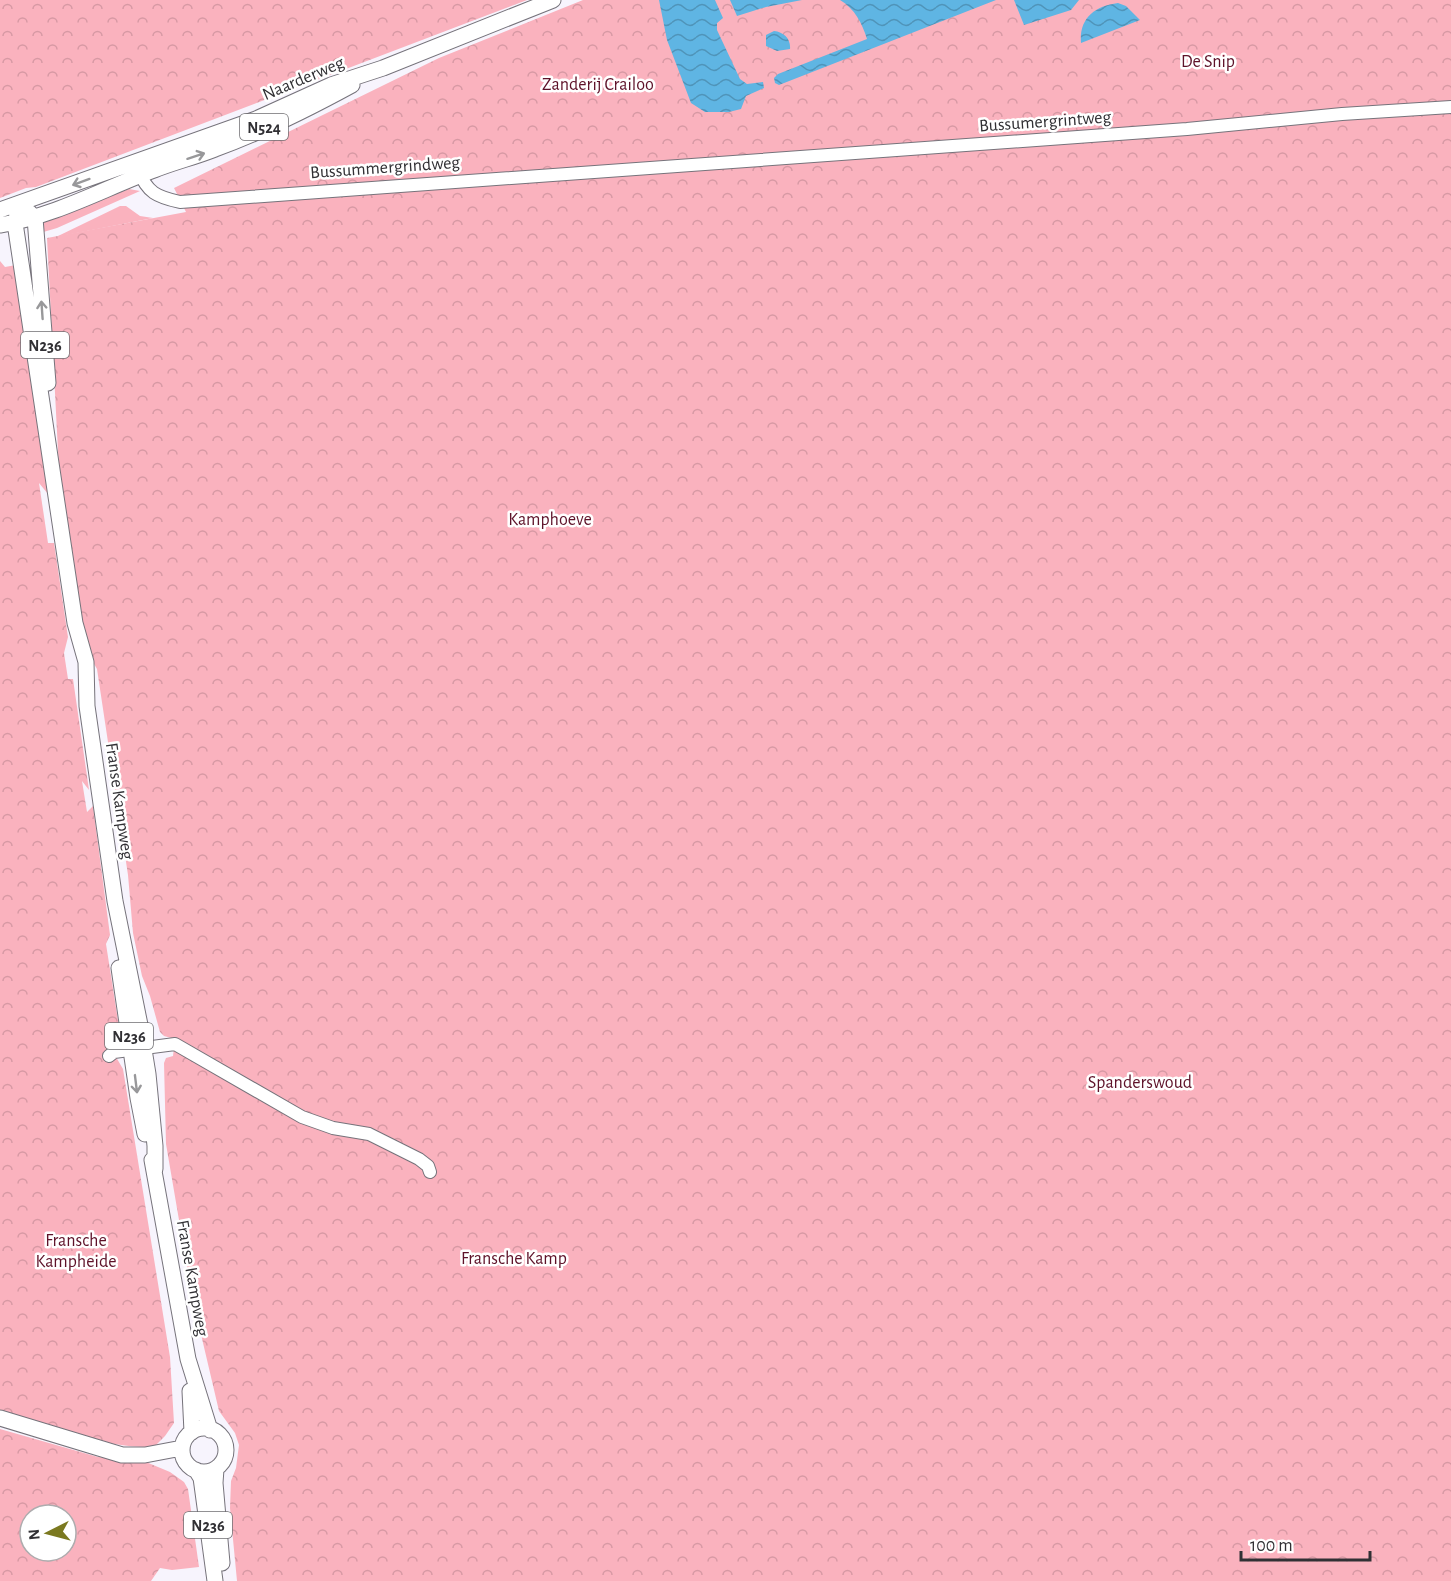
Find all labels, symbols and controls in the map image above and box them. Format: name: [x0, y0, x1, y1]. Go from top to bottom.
park label: De Snip: [1181, 53, 1235, 71]
street label: Naarderweg: [260, 54, 347, 104]
park label: Zanderij Crailoo: [542, 76, 654, 94]
street label: Bussumergrintweg: [978, 108, 1112, 136]
road number: N524: [240, 114, 288, 140]
one-way arrow: [186, 149, 205, 160]
street label: Bussummergrindweg: [310, 154, 461, 182]
one-way arrow: [72, 177, 91, 188]
one-way arrow: [36, 301, 47, 320]
road number: N236: [21, 332, 69, 358]
park label: Kamphoeve: [508, 511, 592, 529]
street label: Franse Kampweg: [102, 741, 136, 861]
road number: N236: [105, 1023, 153, 1049]
one-way arrow: [131, 1073, 142, 1093]
park label: Spanderswoud: [1088, 1074, 1192, 1092]
street label: Franse Kampweg: [173, 1218, 211, 1338]
park label: Fransche Kampheide: [36, 1232, 117, 1271]
park label: Fransche Kamp: [461, 1250, 567, 1268]
north arrow: [18, 1503, 78, 1563]
road number: N236: [184, 1512, 232, 1538]
scale bar: [1241, 1524, 1370, 1562]
text: N: [26, 1528, 43, 1541]
text: 100 m: [1250, 1537, 1293, 1555]

